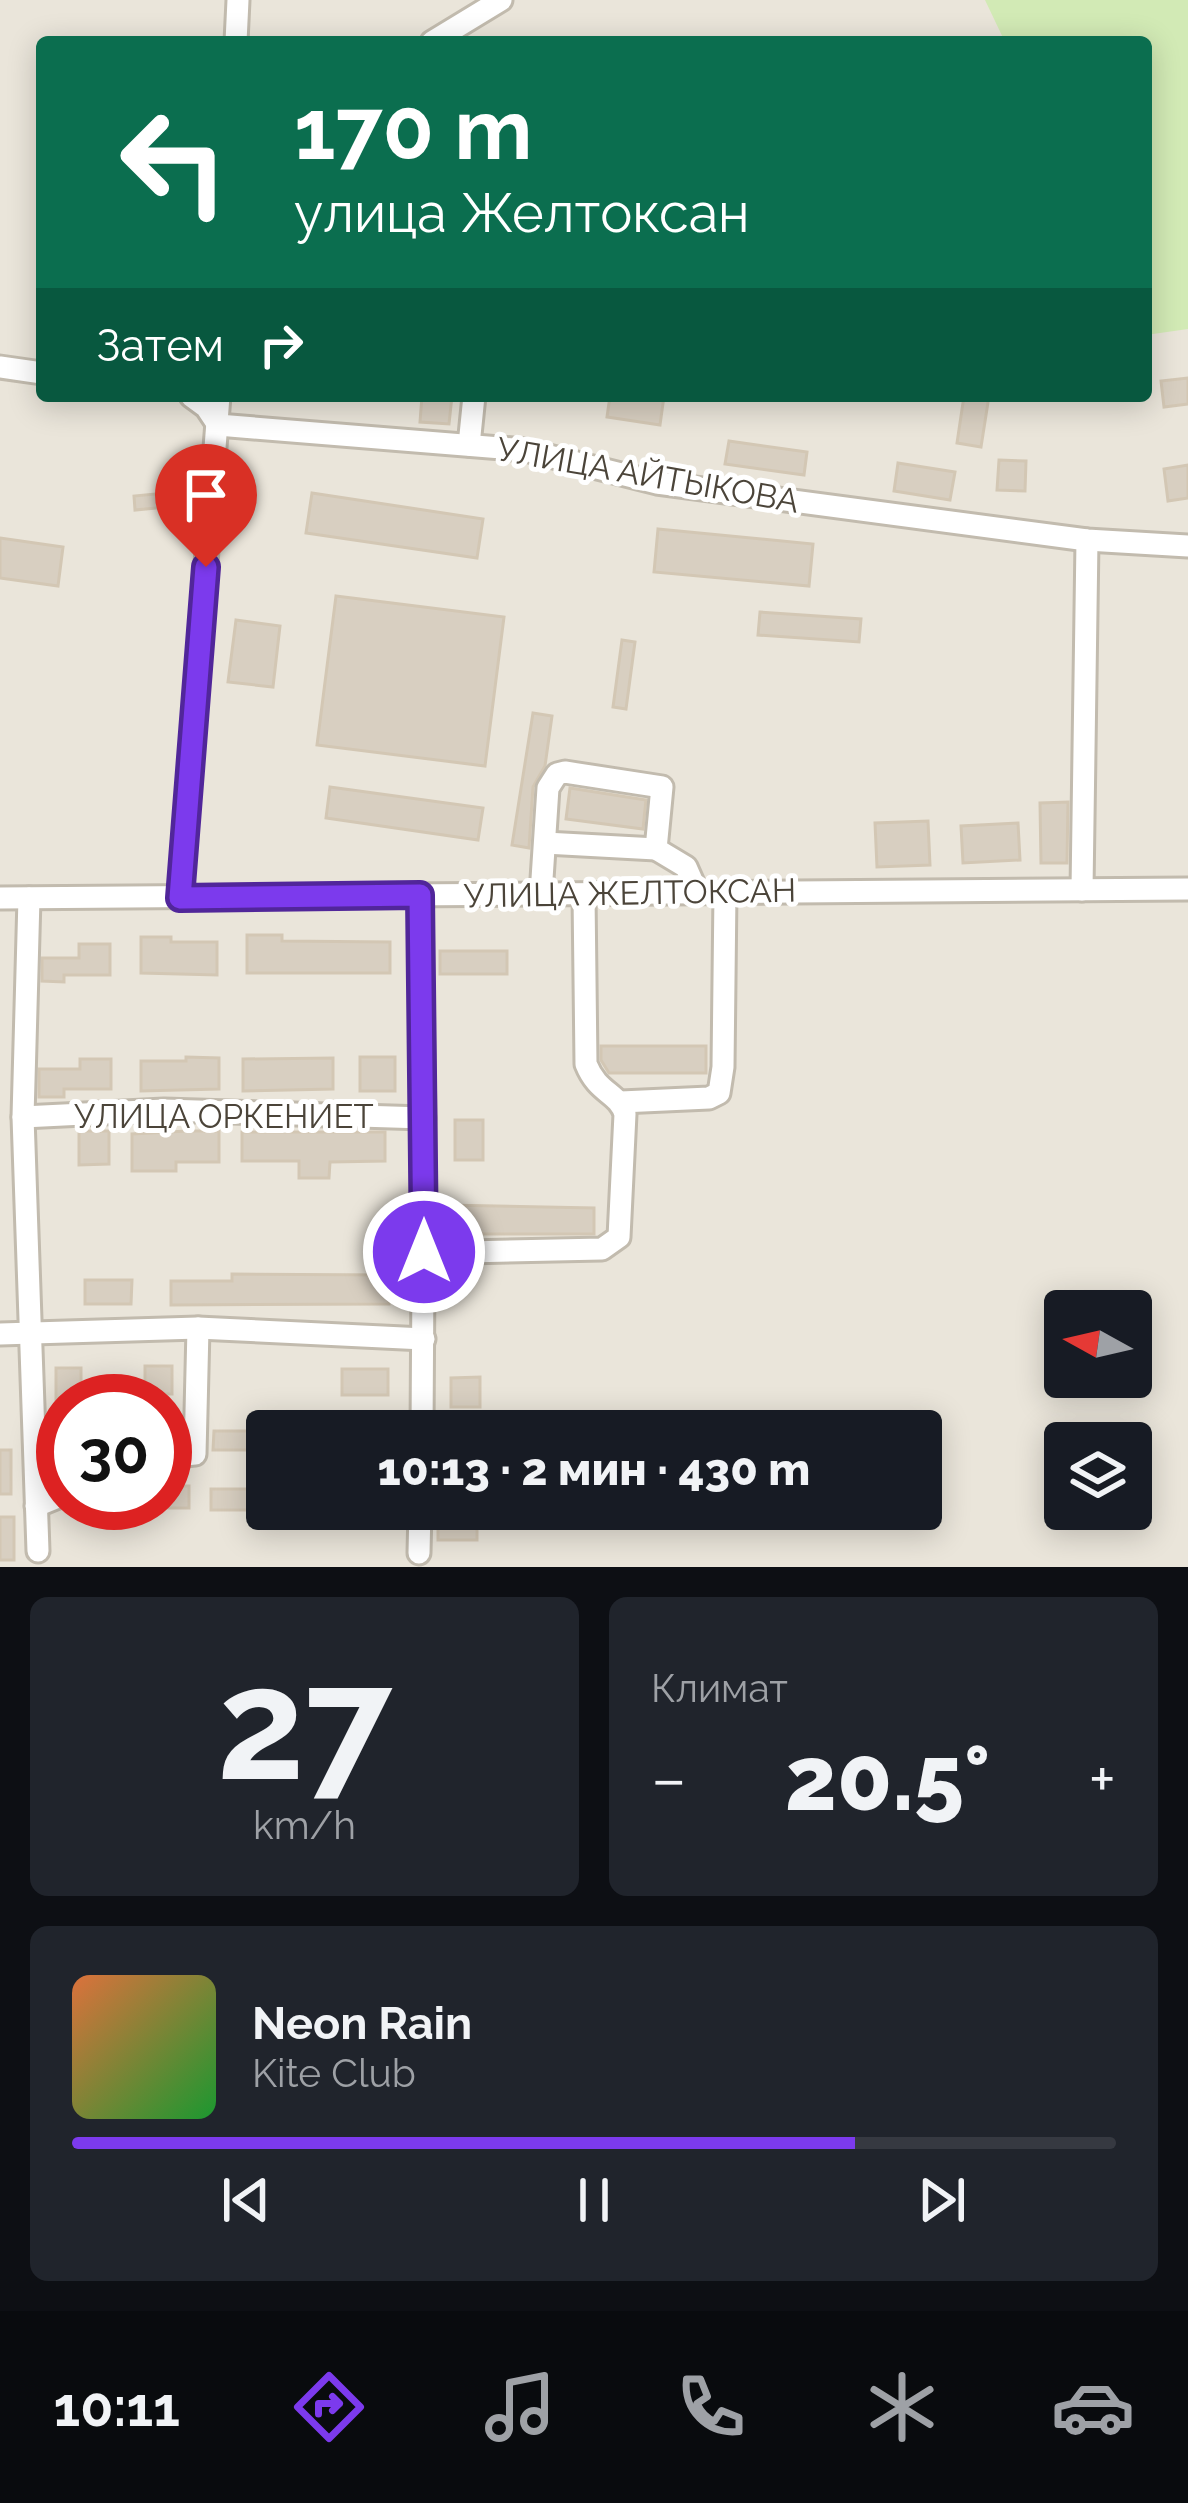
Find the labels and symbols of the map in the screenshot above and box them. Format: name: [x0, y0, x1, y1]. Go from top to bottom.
street label: УЛИЦА АЙТЫКОВА: [494, 429, 802, 521]
pin: [155, 444, 257, 567]
street label: УЛИЦА ЖЕЛТОКСАН: [463, 871, 797, 915]
street label: УЛИЦА ОРКЕНИЕТ: [74, 1097, 374, 1136]
position arrow: [361, 1189, 487, 1315]
north arrow: [1044, 1290, 1152, 1398]
speed limit sign: 30: [36, 1374, 192, 1530]

